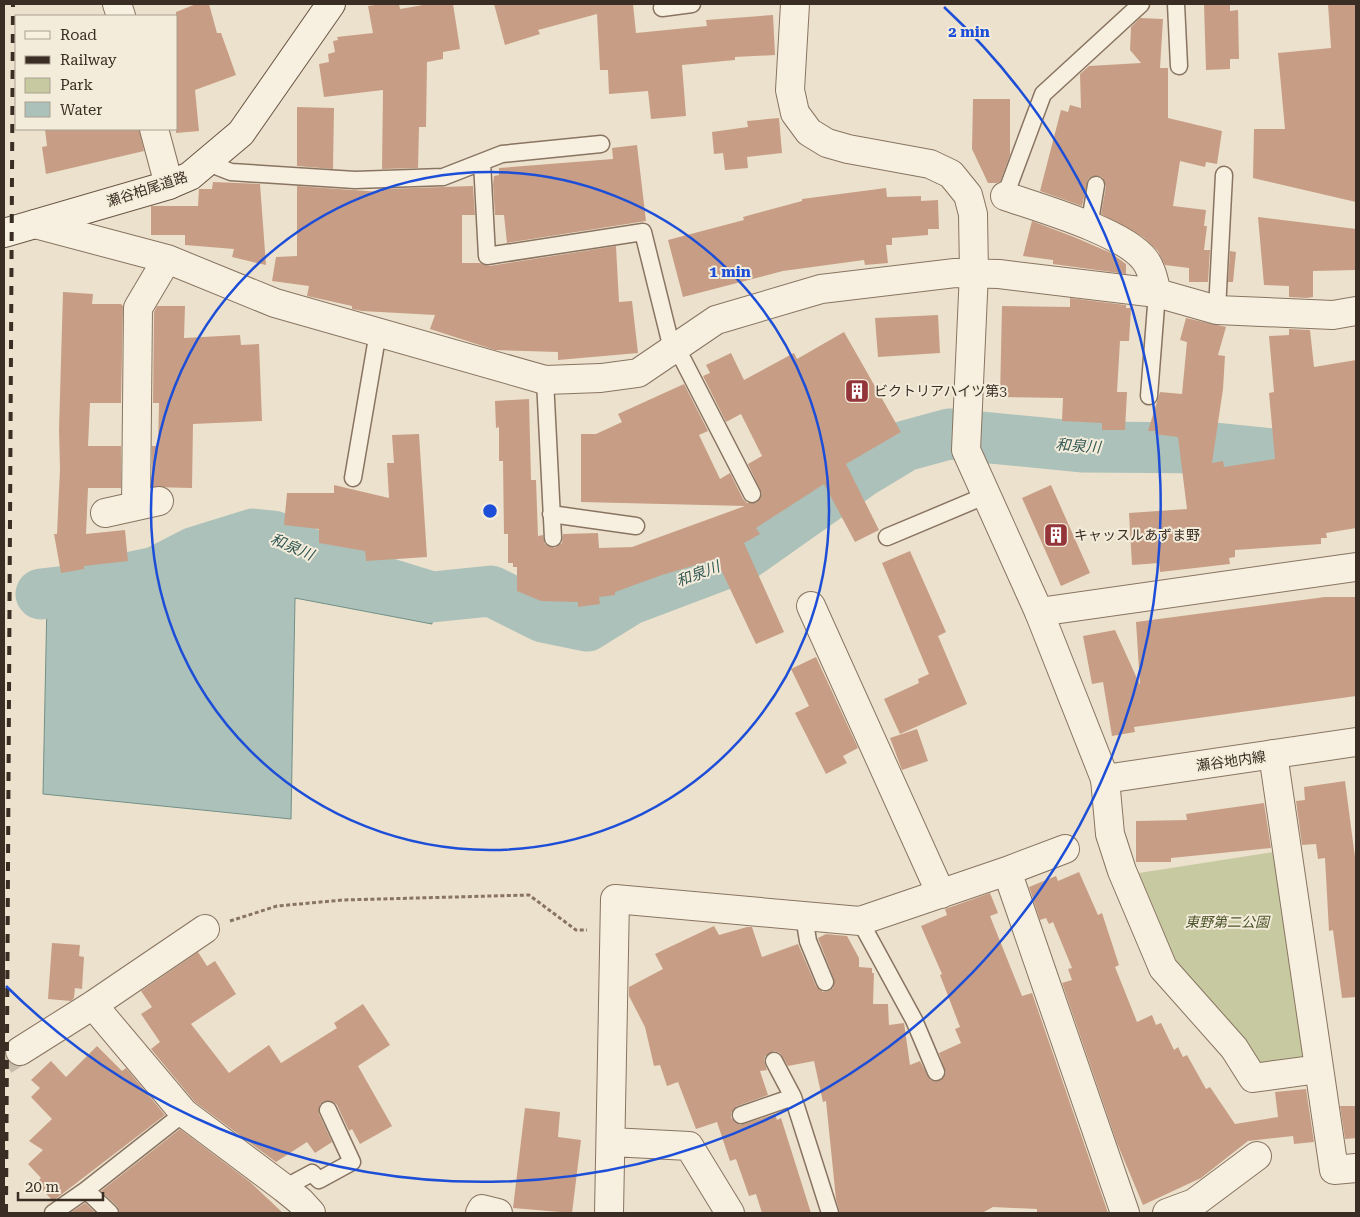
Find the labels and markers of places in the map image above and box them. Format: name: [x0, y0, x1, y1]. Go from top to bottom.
building icon: ビクトリアハイツ第3: [844, 378, 870, 404]
place label: ビクトリアハイツ第3: [874, 383, 1007, 399]
centre of rings: [481, 502, 499, 520]
building icon: キャッスルあずま野: [1043, 522, 1069, 548]
place label: キャッスルあずま野: [1074, 527, 1200, 543]

